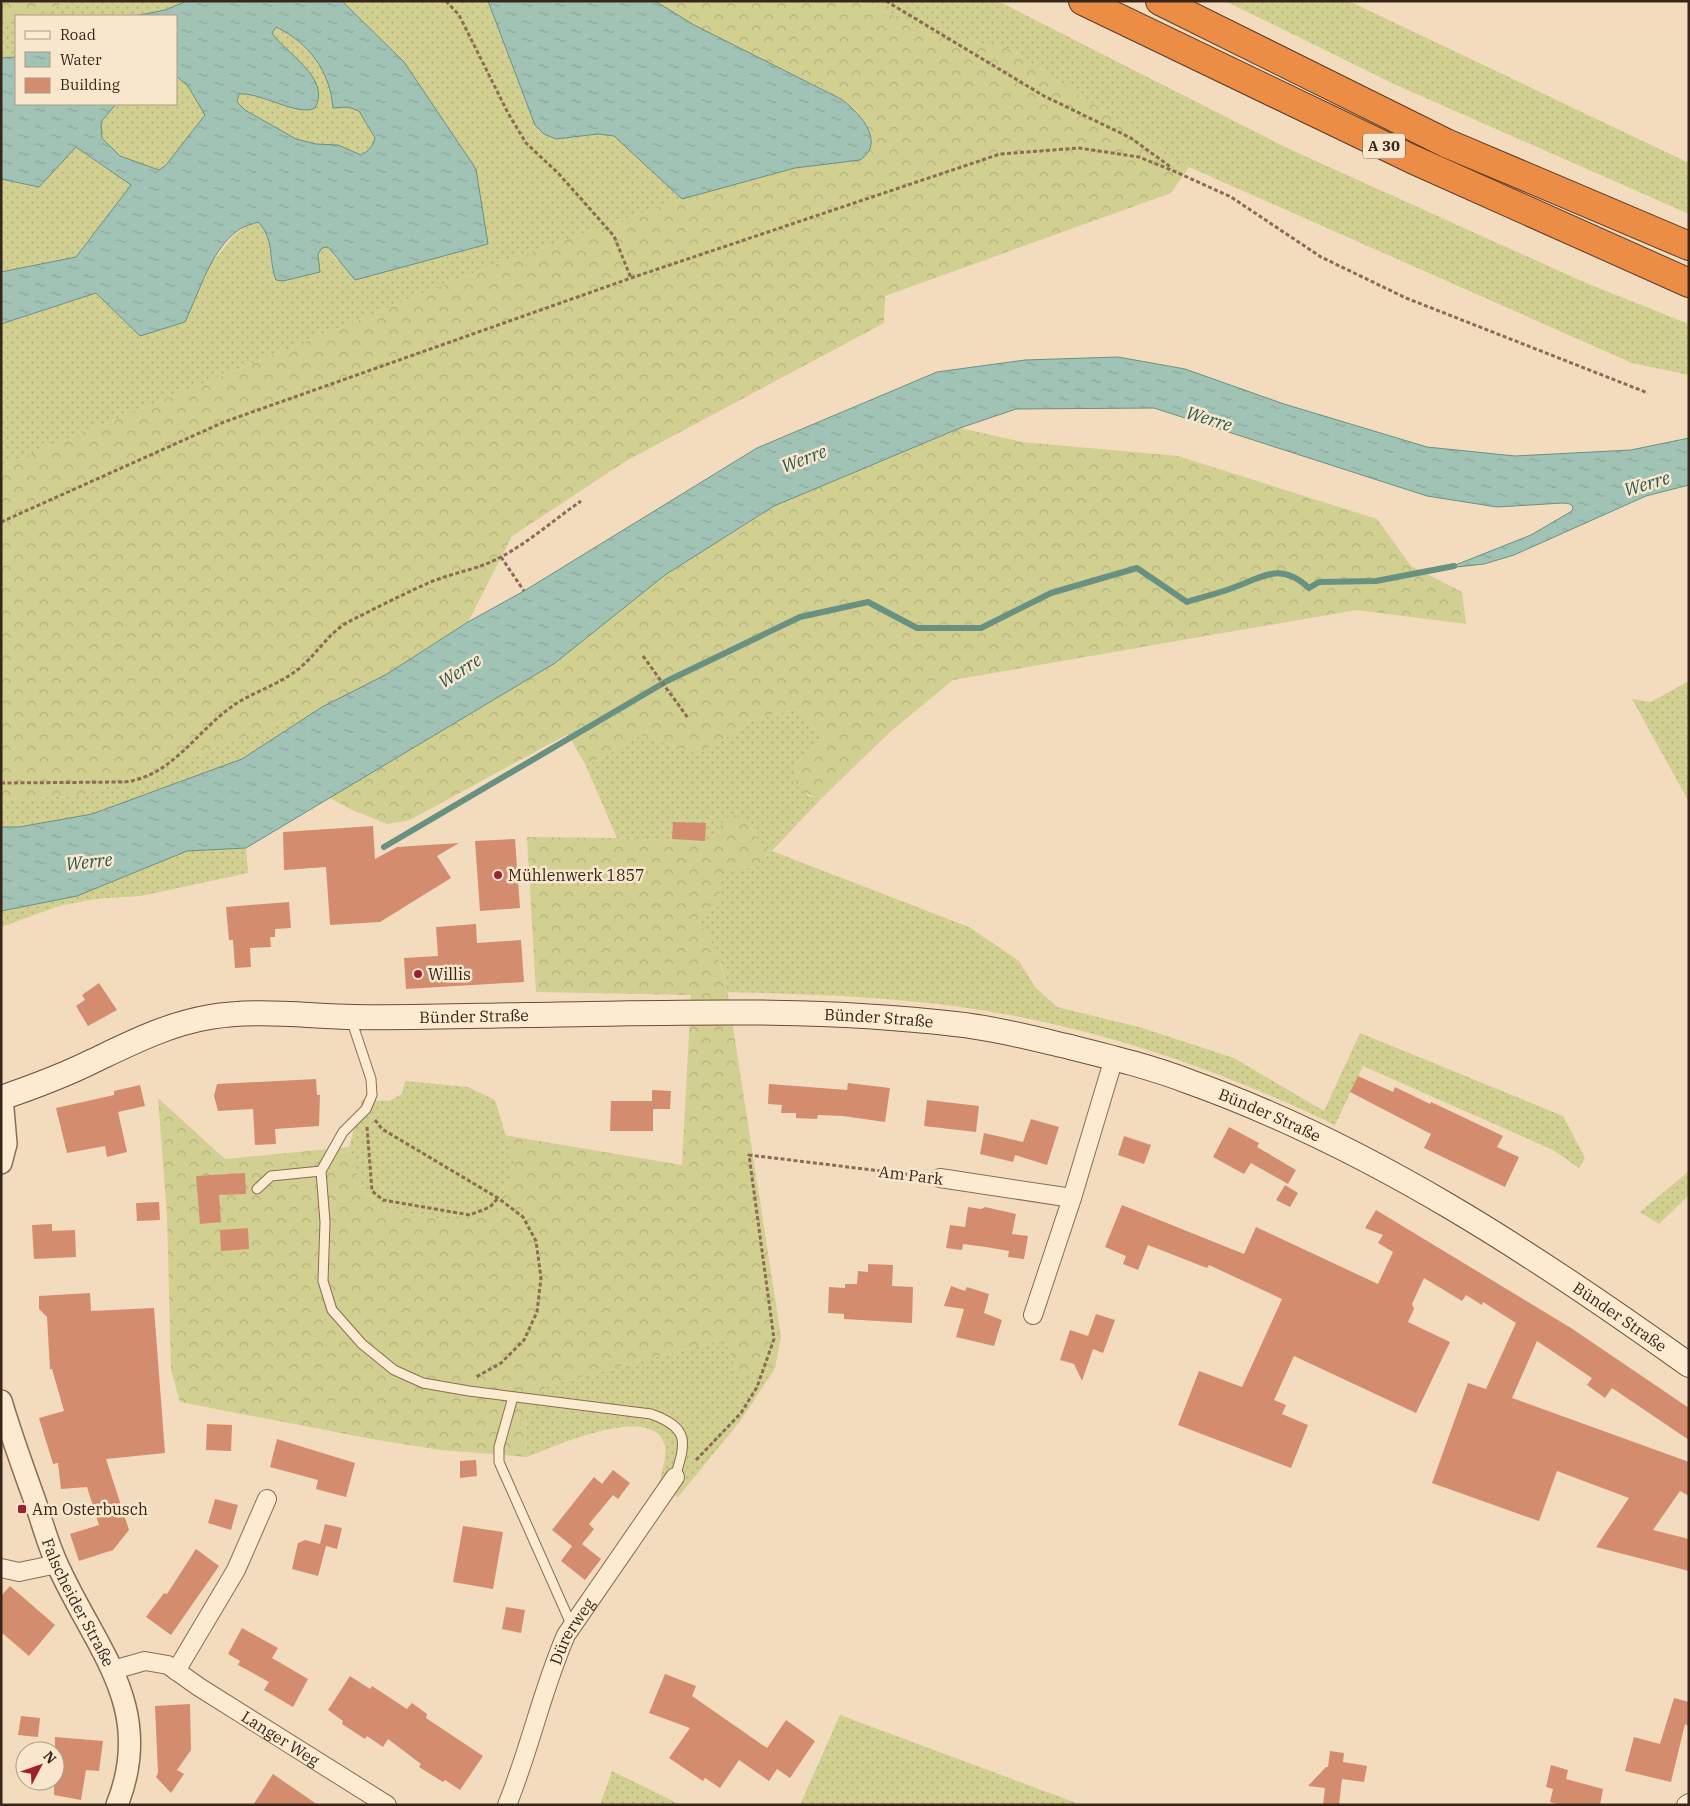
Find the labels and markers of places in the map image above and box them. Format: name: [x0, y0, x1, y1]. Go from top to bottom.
place label: Mühlenwerk 1857: [508, 865, 645, 885]
marker: Mühlenwerk 1857: [492, 869, 504, 881]
place label: Willis: [428, 964, 471, 984]
marker: Willis: [412, 968, 424, 980]
place label: Am Osterbusch: [32, 1499, 148, 1519]
marker: Am Osterbusch: [16, 1503, 28, 1515]

